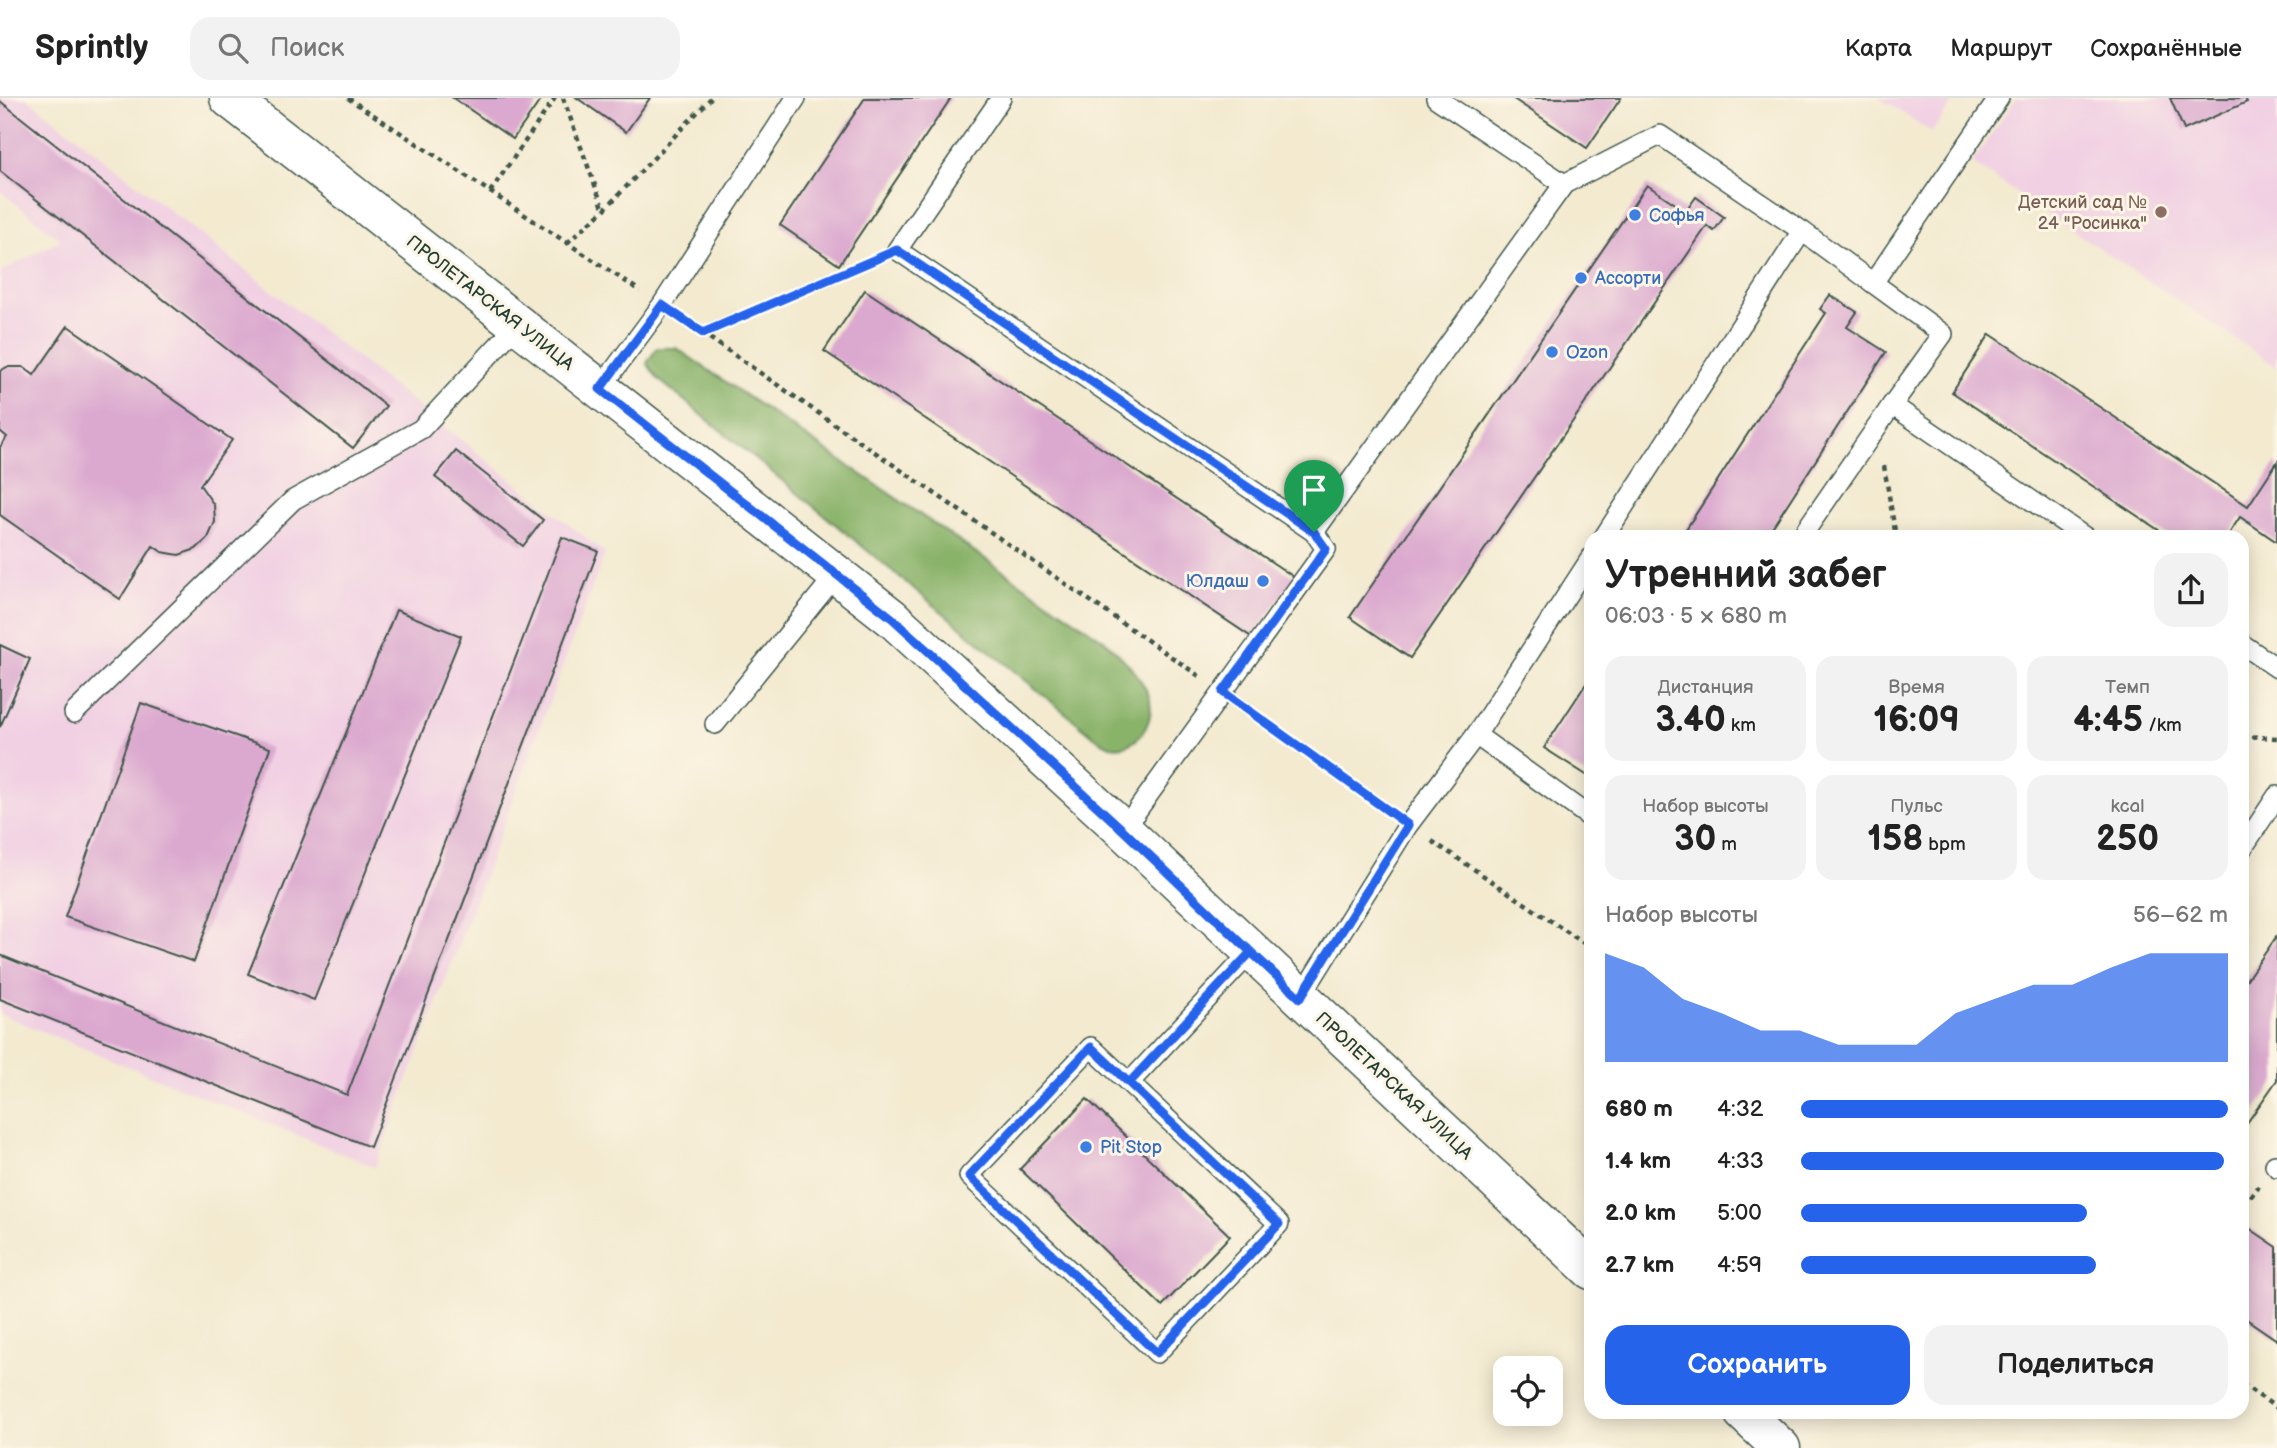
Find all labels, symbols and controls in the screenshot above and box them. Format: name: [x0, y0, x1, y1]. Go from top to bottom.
search box: [190, 17, 680, 80]
text: Sprintly: [35, 28, 148, 68]
icon: search: [214, 29, 252, 67]
text: Поиск: [270, 33, 344, 64]
text: Карта: [1845, 34, 1912, 63]
text: Маршрут: [1950, 34, 2052, 63]
text: Сохранённые: [2090, 34, 2242, 63]
place label: Детский сад № 24 "Росинка": [2018, 192, 2147, 234]
marker: Детский сад № 24 "Росинка": [2153, 204, 2169, 220]
place label: Софья: [1649, 205, 1705, 226]
marker: Софья: [1627, 207, 1643, 223]
street label: ПРОЛЕТАРСКАЯ УЛИЦА: [402, 231, 578, 375]
place label: Ассорти: [1594, 268, 1661, 289]
marker: Ассорти: [1573, 270, 1589, 286]
place label: Ozon: [1566, 342, 1608, 363]
marker: Ozon: [1544, 344, 1560, 360]
pin: [1284, 460, 1344, 532]
icon: arrive: [1295, 471, 1333, 509]
text: Утренний забег: [1605, 553, 1887, 598]
button: share: [2154, 553, 2228, 627]
place label: Юлдаш: [1186, 571, 1249, 592]
marker: Юлдаш: [1255, 573, 1271, 589]
text: 06:03 · 5 × 680 m: [1605, 602, 1787, 630]
text: Дистанция: [1657, 676, 1754, 699]
text: Время: [1888, 676, 1945, 699]
text: Темп: [2105, 676, 2150, 699]
text: 3.40: [1655, 699, 1726, 742]
text: 16:09: [1873, 699, 1960, 742]
text: 4:45: [2073, 699, 2143, 742]
text: km: [1726, 714, 1756, 737]
text: /km: [2143, 714, 2182, 737]
text: Набор высоты: [1642, 795, 1769, 818]
text: Пульс: [1890, 795, 1943, 818]
text: kcal: [2110, 795, 2145, 818]
text: 30: [1674, 818, 1716, 861]
text: 158: [1867, 818, 1923, 861]
text: 250: [2096, 818, 2159, 861]
text: m: [1716, 833, 1737, 856]
text: bpm: [1923, 833, 1966, 856]
text: Набор высоты: [1605, 901, 1758, 929]
text: 56–62 m: [2133, 901, 2228, 929]
street label: ПРОЛЕТАРСКАЯ УЛИЦА: [1311, 1008, 1477, 1164]
text: 680 m: [1605, 1095, 1673, 1123]
text: 4:32: [1717, 1095, 1763, 1123]
place label: Pit Stop: [1100, 1137, 1162, 1158]
marker: Pit Stop: [1078, 1139, 1094, 1155]
text: 1.4 km: [1605, 1147, 1671, 1175]
text: 4:33: [1717, 1147, 1764, 1175]
text: 2.0 km: [1605, 1199, 1676, 1227]
text: 5:00: [1717, 1199, 1762, 1227]
text: 2.7 km: [1605, 1251, 1674, 1279]
text: 4:59: [1717, 1251, 1762, 1279]
button: Сохранить: [1605, 1325, 1910, 1405]
button: Поделиться: [1924, 1325, 2228, 1405]
map controls: [1493, 1356, 1563, 1426]
button: locate: [1493, 1356, 1563, 1426]

